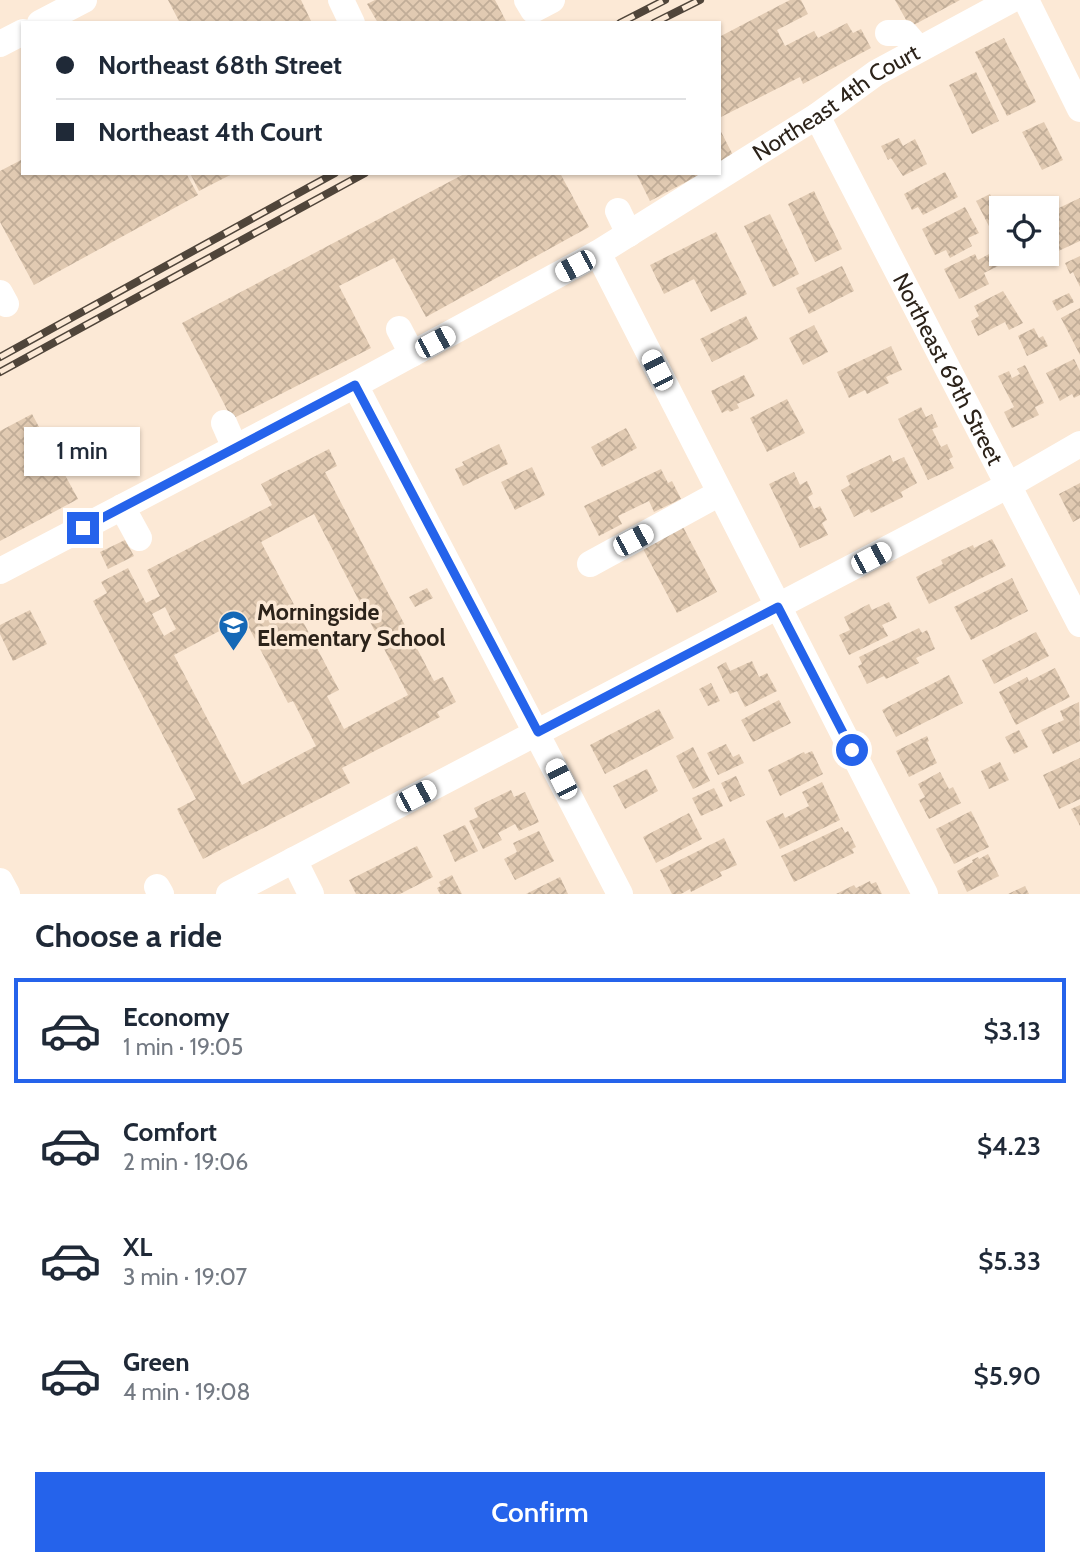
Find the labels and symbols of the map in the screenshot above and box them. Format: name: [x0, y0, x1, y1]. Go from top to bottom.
street label: Northeast 4th Court: [747, 38, 924, 167]
car: [552, 247, 599, 285]
street label: Northeast 69th Street: [887, 268, 1009, 470]
car: [412, 323, 459, 361]
car: [639, 347, 676, 393]
callout: 1 min: [25, 426, 141, 476]
route end: [67, 512, 99, 544]
car: [610, 521, 657, 559]
car: [848, 539, 895, 577]
place label: Morningside Elementary School: [257, 598, 445, 652]
school or university icon: Morningside Elementary School: [217, 608, 251, 652]
route start: [836, 734, 868, 766]
car: [543, 756, 580, 802]
car: [393, 777, 440, 815]

